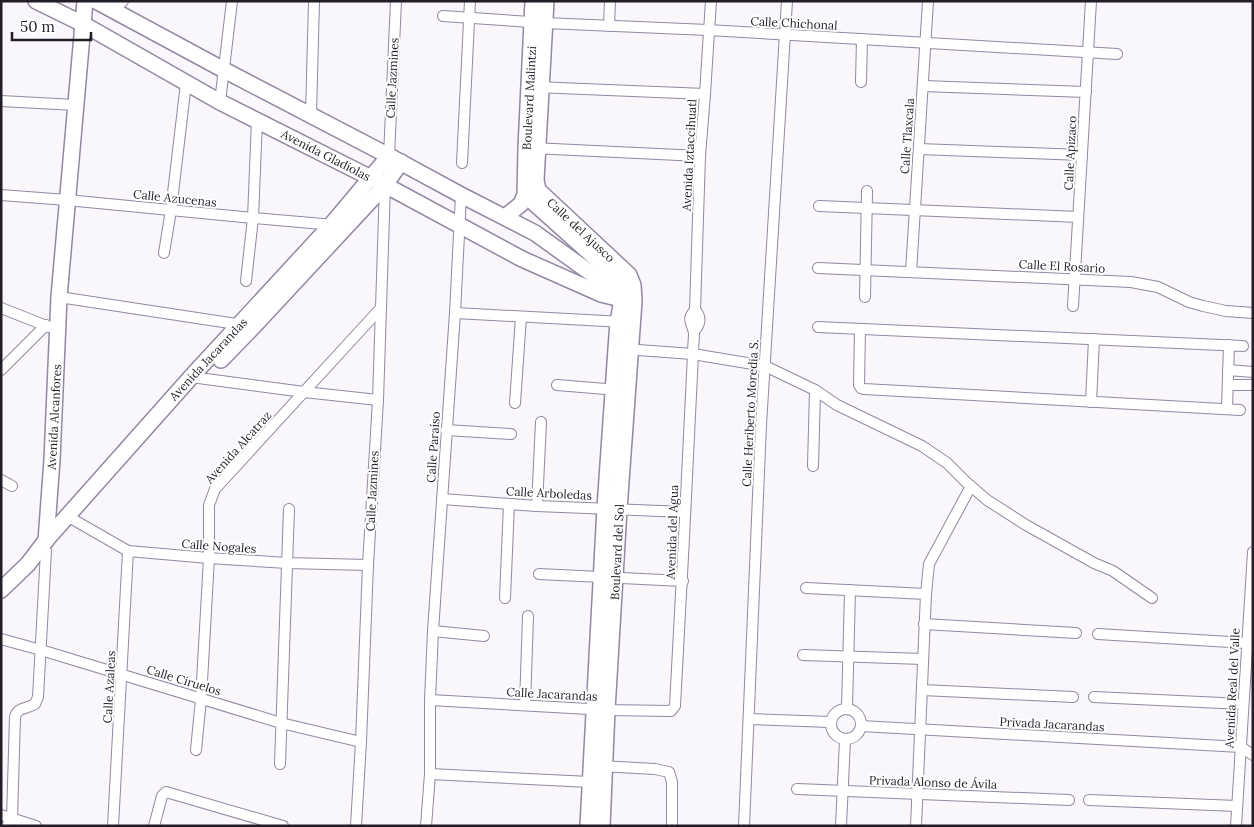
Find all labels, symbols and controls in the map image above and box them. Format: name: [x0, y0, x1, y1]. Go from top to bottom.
scale bar: [12, 10, 91, 42]
street label: Calle Chichonal: [750, 13, 838, 33]
text: 50 m: [20, 17, 55, 36]
street label: Calle Jazmines: [382, 37, 402, 119]
street label: Boulevard Malintzi: [519, 46, 539, 150]
street label: Calle Tlaxcala: [897, 97, 917, 175]
street label: Avenida Iztaccíhuatl: [679, 99, 699, 212]
street label: Calle Apizaco: [1061, 115, 1079, 191]
street label: Avenida Gladiolas: [278, 126, 374, 184]
street label: Calle Azucenas: [133, 186, 218, 210]
street label: Calle del Ajusco: [544, 195, 618, 265]
street label: Calle El Rosario: [1018, 256, 1106, 276]
street label: Avenida Jacarandas: [165, 314, 250, 404]
street label: Calle Heriberto Moredia S.: [739, 339, 761, 487]
street label: Avenida Alcanfores: [44, 363, 64, 471]
street label: Avenida Alcatraz: [201, 408, 274, 487]
street label: Calle Paraíso: [423, 411, 443, 483]
street label: Calle Jazmines: [362, 450, 382, 532]
street label: Calle Arboledas: [506, 483, 593, 503]
street label: Avenida del Agua: [663, 484, 681, 581]
street label: Boulevard del Sol: [607, 504, 627, 600]
street label: Calle Nogales: [181, 536, 257, 556]
street label: Avenida Real del Valle: [1221, 627, 1243, 749]
street label: Calle Azaleas: [100, 650, 118, 724]
street label: Calle Ciruelos: [145, 662, 224, 699]
street label: Calle Jacarandas: [506, 684, 598, 704]
street label: Privada Jacarandas: [999, 714, 1105, 734]
street label: Privada Alonso de Ávila: [869, 772, 997, 792]

